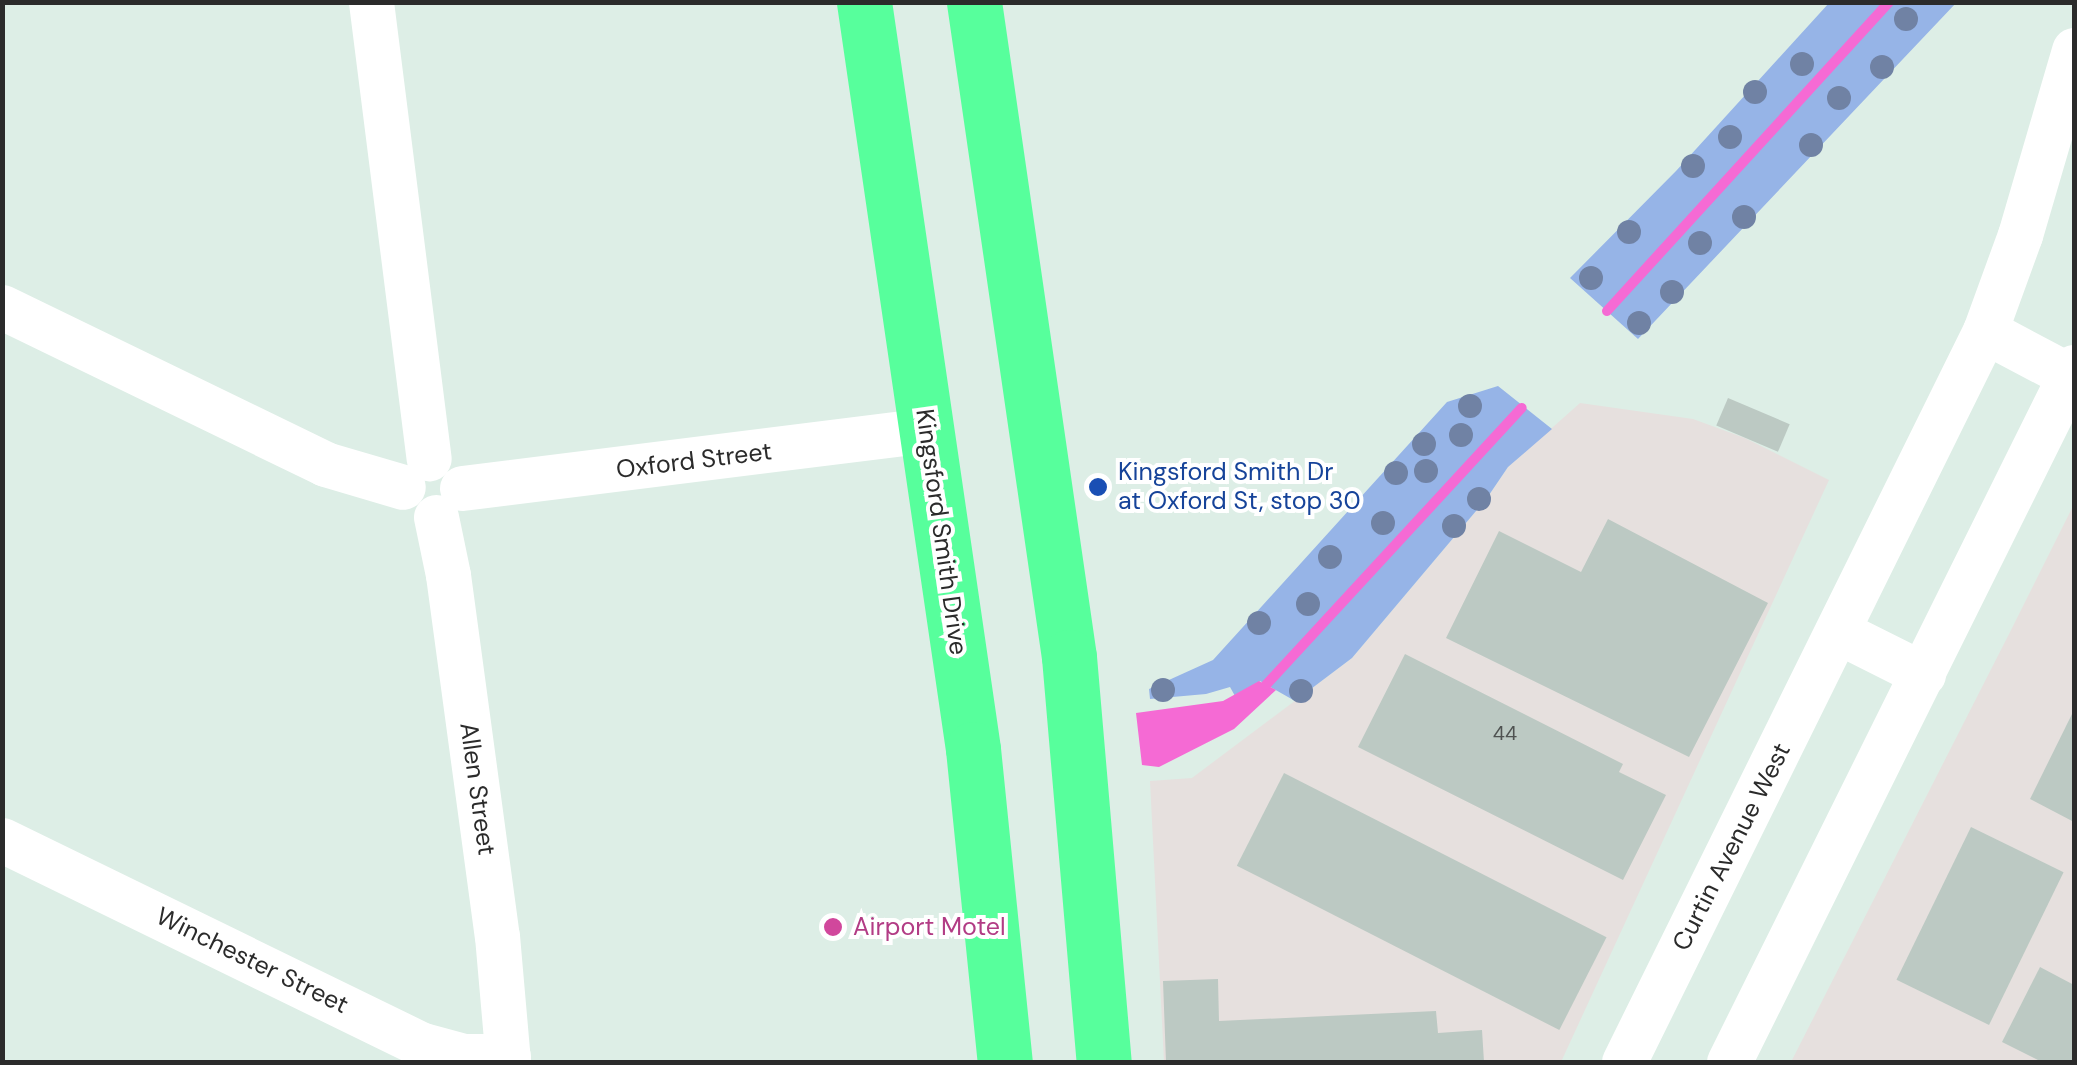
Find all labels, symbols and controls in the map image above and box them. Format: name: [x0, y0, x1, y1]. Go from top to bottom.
street label: Kingsford Smith Drive: [909, 407, 973, 657]
street label: Oxford Street: [614, 437, 774, 485]
place label: Kingsford Smith Dr at Oxford St, stop 30: [1118, 458, 1361, 517]
marker: Kingsford Smith Dr at Oxford St, stop 30: [1087, 476, 1109, 498]
street label: Allen Street: [453, 721, 501, 857]
house number: 44: [1493, 721, 1517, 745]
street label: Curtin Avenue West: [1667, 738, 1797, 956]
street label: Winchester Street: [151, 902, 353, 1020]
place label: Airport Motel: [853, 912, 1006, 942]
marker: Airport Motel: [822, 916, 844, 938]

